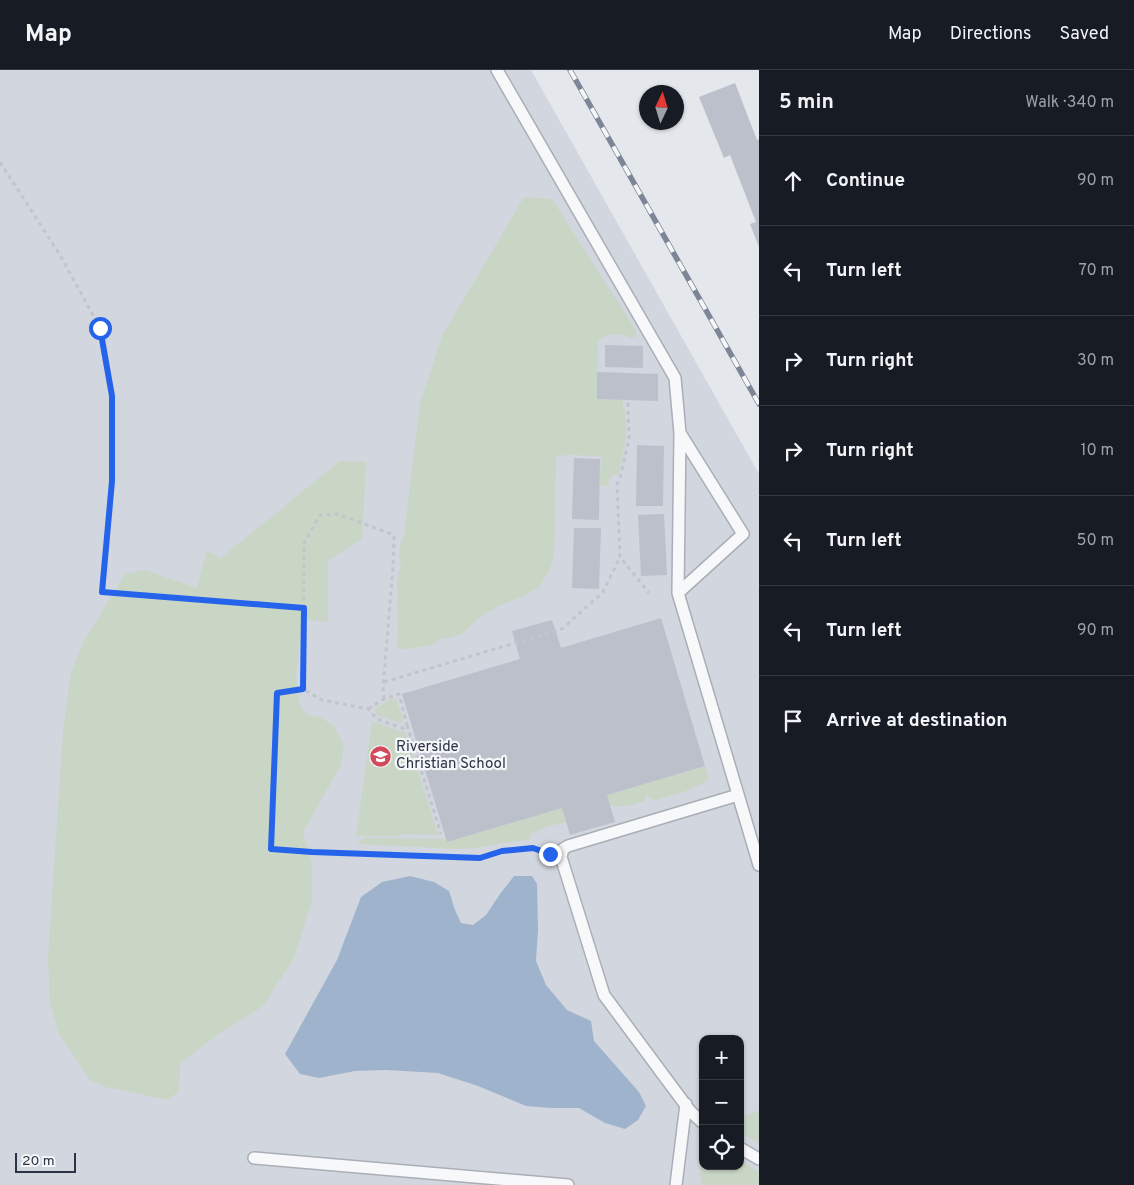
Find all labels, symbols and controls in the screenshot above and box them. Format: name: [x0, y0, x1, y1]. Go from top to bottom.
text: Map: [25, 20, 72, 50]
text: Map: [888, 23, 922, 46]
text: Directions: [950, 23, 1032, 46]
text: Saved: [1060, 23, 1109, 46]
north arrow: [639, 85, 684, 130]
text: 5 min: [779, 89, 834, 116]
text: Walk · 340 m: [1025, 93, 1114, 113]
icon: ahead: [779, 167, 807, 195]
text: Continue: [826, 169, 905, 193]
text: 90 m: [1077, 171, 1114, 191]
icon: left: [779, 257, 807, 285]
text: Turn left: [826, 259, 902, 283]
text: 70 m: [1079, 261, 1114, 281]
route start: [89, 317, 112, 340]
icon: right: [779, 347, 807, 375]
text: Turn right: [826, 349, 914, 373]
text: 30 m: [1077, 351, 1114, 371]
icon: right: [779, 437, 807, 465]
text: Turn right: [826, 439, 914, 463]
text: 10 m: [1080, 441, 1114, 461]
icon: left: [779, 527, 807, 555]
text: Turn left: [826, 529, 902, 553]
text: 50 m: [1077, 531, 1114, 551]
icon: left: [779, 617, 807, 645]
text: Turn left: [826, 619, 902, 643]
text: 90 m: [1077, 621, 1114, 641]
icon: arrive: [779, 707, 807, 735]
text: Arrive at destination: [826, 709, 1007, 733]
place label: Riverside Christian School: [396, 738, 506, 774]
school or university icon: Riverside Christian School: [368, 744, 392, 768]
route end: [539, 843, 562, 866]
map controls: [699, 1035, 744, 1170]
button: +: [699, 1035, 744, 1080]
button: −: [699, 1080, 744, 1125]
button: locate: [699, 1125, 744, 1170]
scale bar: [15, 1150, 76, 1173]
text: 20 m: [22, 1153, 55, 1170]

